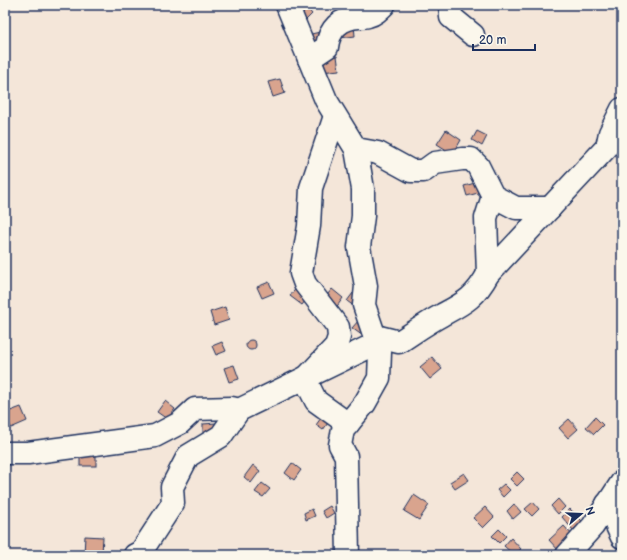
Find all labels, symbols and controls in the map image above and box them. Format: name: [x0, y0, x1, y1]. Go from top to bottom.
scale bar: [473, 26, 535, 52]
text: 20 m: [479, 33, 506, 48]
north arrow: [561, 494, 601, 534]
text: N: [582, 505, 597, 517]

